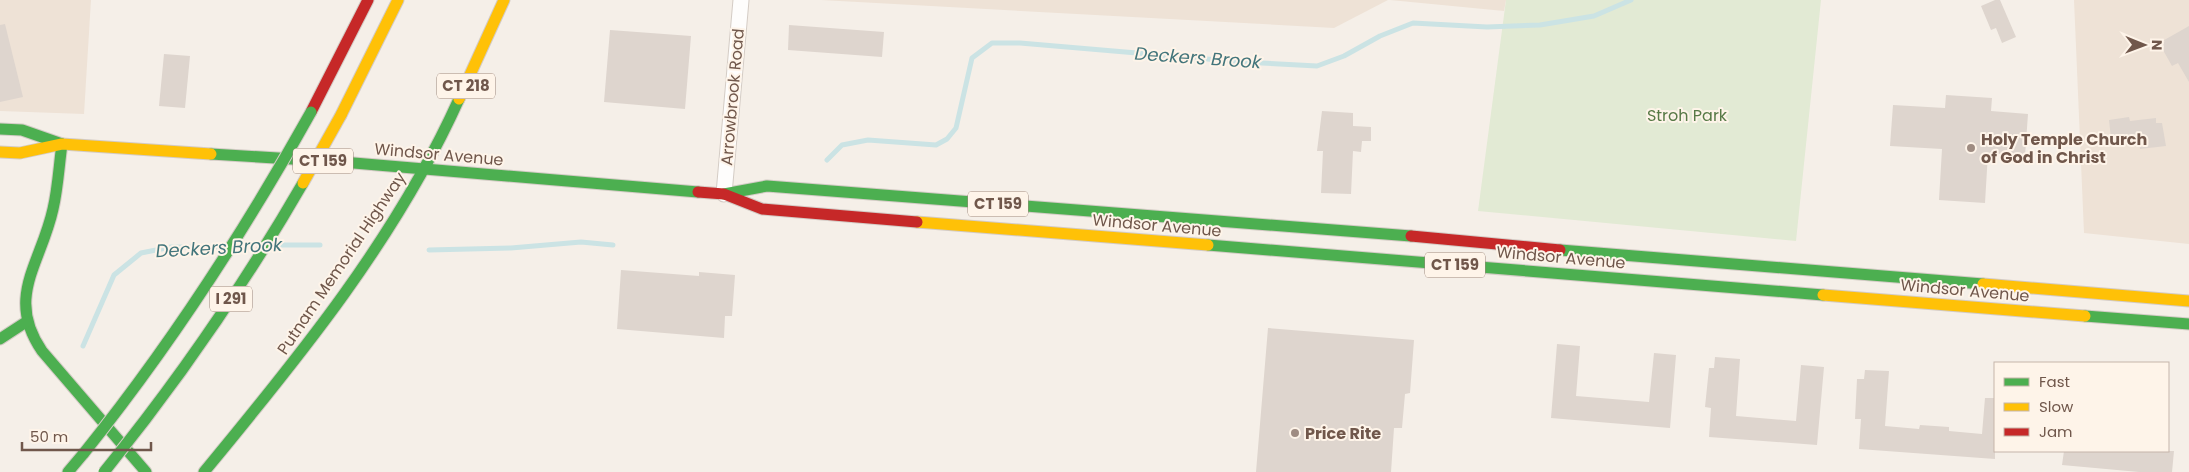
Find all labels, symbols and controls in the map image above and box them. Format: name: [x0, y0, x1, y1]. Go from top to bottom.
north arrow: [2119, 20, 2169, 70]
street label: Arrowbrook Road: [715, 28, 750, 167]
text: N: [2147, 40, 2167, 51]
water label: Deckers Brook: [1134, 41, 1263, 74]
road number: CT 218: [437, 74, 495, 98]
park label: Stroh Park: [1647, 104, 1728, 127]
place label: Holy Temple Church of God in Christ: [1981, 128, 2147, 169]
street label: Windsor Avenue: [373, 137, 505, 172]
marker: Holy Temple Church of God in Christ: [1965, 142, 1977, 154]
road number: CT 159: [293, 148, 353, 174]
street label: Putnam Memorial Highway: [272, 168, 411, 359]
road number: CT 159: [968, 192, 1028, 216]
street label: Windsor Avenue: [1091, 208, 1223, 243]
water label: Deckers Brook: [155, 232, 284, 263]
street label: Windsor Avenue: [1495, 240, 1627, 275]
road number: CT 159: [1425, 252, 1485, 278]
street label: Windsor Avenue: [1899, 273, 2031, 308]
road number: I 291: [210, 286, 252, 312]
legend: [1994, 362, 2169, 452]
text: Fast: [2039, 371, 2070, 392]
text: Slow: [2039, 396, 2074, 417]
scale bar: [22, 420, 151, 452]
text: Jam: [2039, 421, 2073, 442]
place label: Price Rite: [1305, 422, 1381, 445]
text: 50 m: [30, 426, 68, 447]
marker: Price Rite: [1289, 427, 1301, 439]

